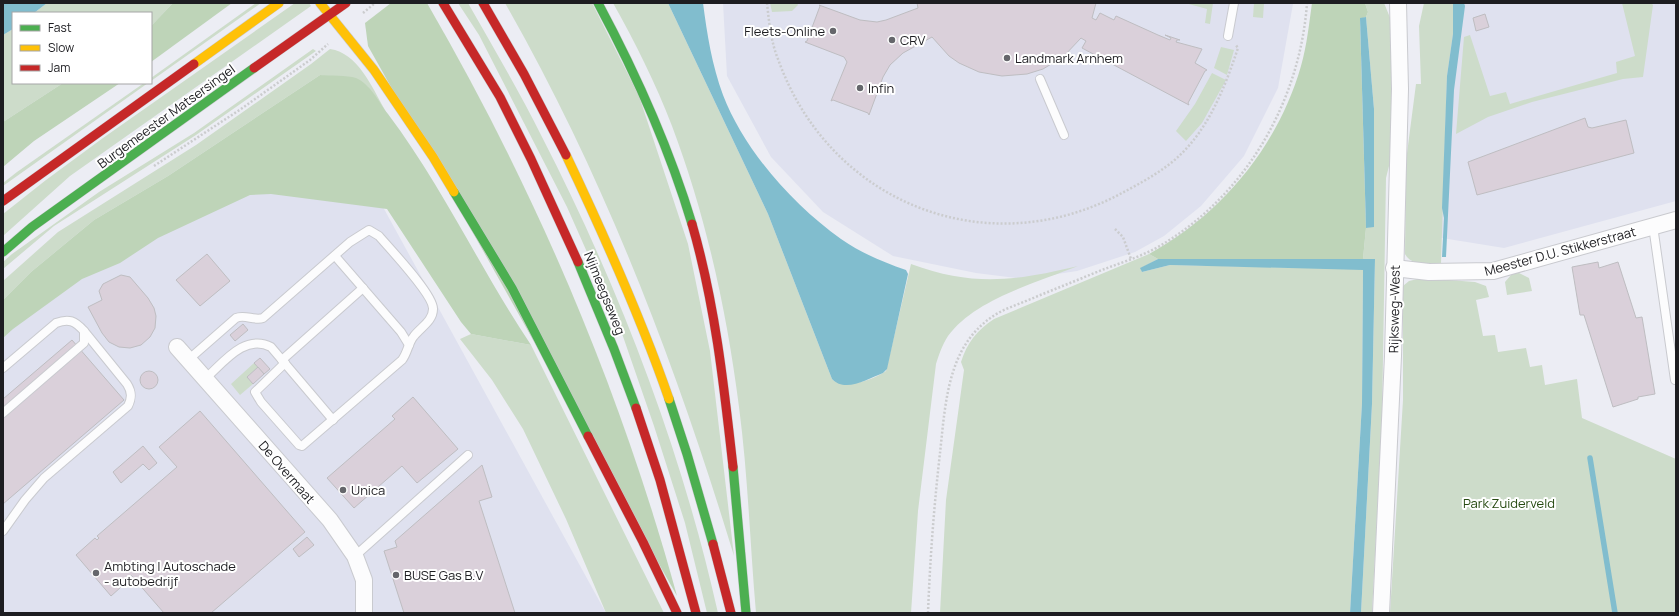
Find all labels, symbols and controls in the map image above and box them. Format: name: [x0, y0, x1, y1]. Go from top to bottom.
legend: [12, 12, 152, 84]
text: Fast: [48, 19, 72, 36]
place label: Fleets-Online: [744, 22, 825, 40]
marker: Fleets-Online: [828, 26, 838, 36]
place label: CRV: [900, 31, 925, 49]
marker: CRV: [887, 35, 897, 45]
text: Slow: [48, 39, 74, 56]
place label: Landmark Arnhem: [1015, 49, 1123, 67]
marker: Landmark Arnhem: [1002, 53, 1012, 63]
text: Jam: [48, 59, 70, 76]
street label: Burgemeester Matsersingel: [93, 60, 239, 172]
place label: Infin: [868, 79, 894, 97]
marker: Infin: [855, 83, 865, 93]
street label: Meester D.U. Stikkerstraat: [1482, 222, 1638, 280]
street label: Nijmeegseweg: [580, 249, 630, 337]
street label: Rijksweg-West: [1384, 265, 1404, 353]
street label: De Overmaat: [255, 437, 319, 507]
place label: Unica: [351, 481, 385, 499]
marker: Unica: [338, 485, 348, 495]
park label: Park Zuiderveld: [1463, 494, 1555, 512]
place label: Ambting | Autoschade - autobedrijf: [104, 557, 236, 590]
place label: BUSE Gas B.V: [404, 566, 483, 584]
marker: Ambting | Autoschade - autobedrijf: [91, 568, 101, 578]
marker: BUSE Gas B.V: [391, 570, 401, 580]

